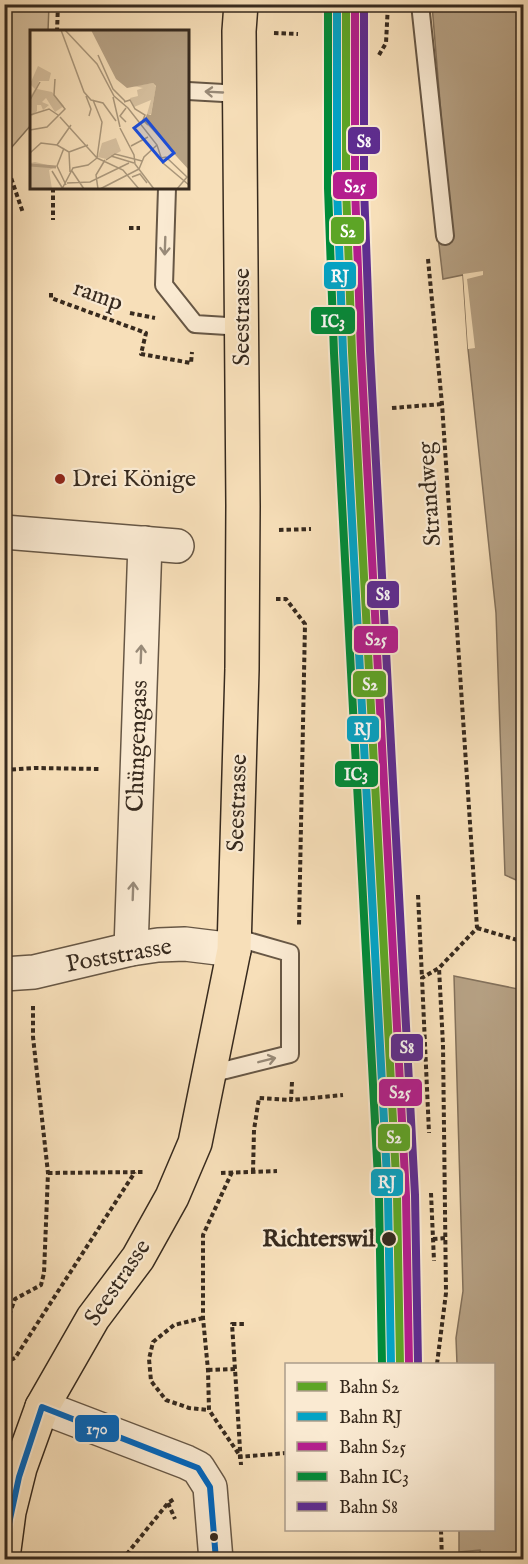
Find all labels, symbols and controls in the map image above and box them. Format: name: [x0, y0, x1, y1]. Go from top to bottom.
inset map: [30, 30, 189, 189]
one-way arrow: [205, 87, 225, 98]
line badge: S8: [347, 126, 381, 155]
text: S8: [357, 133, 371, 153]
line badge: S25: [332, 171, 378, 200]
text: S25: [344, 178, 366, 198]
line badge: S2: [330, 216, 365, 245]
text: S2: [340, 223, 356, 243]
one-way arrow: [160, 235, 171, 255]
line badge: RJ: [323, 261, 357, 290]
street label: Seestrasse: [227, 268, 258, 366]
text: RJ: [331, 268, 350, 288]
street label: ramp: [69, 273, 127, 319]
line badge: IC3: [310, 306, 356, 335]
text: IC3: [321, 313, 345, 333]
street label: Strandweg: [411, 440, 449, 547]
place label: Drei Könige: [72, 464, 196, 495]
marker: Drei Könige: [53, 472, 67, 486]
line badge: S8: [366, 580, 400, 609]
text: S8: [376, 586, 390, 606]
line badge: S25: [353, 625, 399, 654]
text: S25: [365, 631, 387, 651]
one-way arrow: [136, 644, 147, 664]
line badge: S2: [352, 670, 387, 698]
text: S2: [362, 676, 378, 696]
street label: Chüngengass: [120, 679, 156, 813]
line badge: RJ: [346, 715, 380, 743]
text: RJ: [354, 721, 373, 741]
street label: Seestrasse: [221, 753, 255, 853]
line badge: IC3: [334, 760, 379, 788]
text: IC3: [344, 766, 368, 786]
one-way arrow: [127, 881, 139, 901]
street label: Poststrasse: [64, 931, 174, 981]
line badge: S8: [390, 1033, 424, 1062]
text: S8: [400, 1039, 414, 1059]
one-way arrow: [257, 1054, 276, 1066]
line badge: S25: [378, 1078, 423, 1107]
text: S25: [389, 1084, 411, 1104]
line badge: S2: [377, 1123, 411, 1152]
text: S2: [386, 1129, 402, 1149]
line badge: RJ: [370, 1168, 404, 1197]
text: RJ: [378, 1174, 397, 1194]
place label: Richterswil: [262, 1224, 375, 1255]
marker: Richterswil: [380, 1230, 398, 1248]
street label: Seestrasse: [78, 1234, 158, 1332]
legend: [285, 1363, 495, 1531]
text: Bahn S2: [339, 1377, 399, 1400]
text: Bahn RJ: [339, 1407, 403, 1430]
line badge: 170: [74, 1414, 120, 1443]
text: 170: [86, 1420, 108, 1440]
text: Bahn S25: [339, 1437, 406, 1460]
text: Bahn IC3: [339, 1467, 409, 1490]
text: Bahn S8: [339, 1497, 398, 1520]
unlabelled marker: [208, 1531, 220, 1543]

